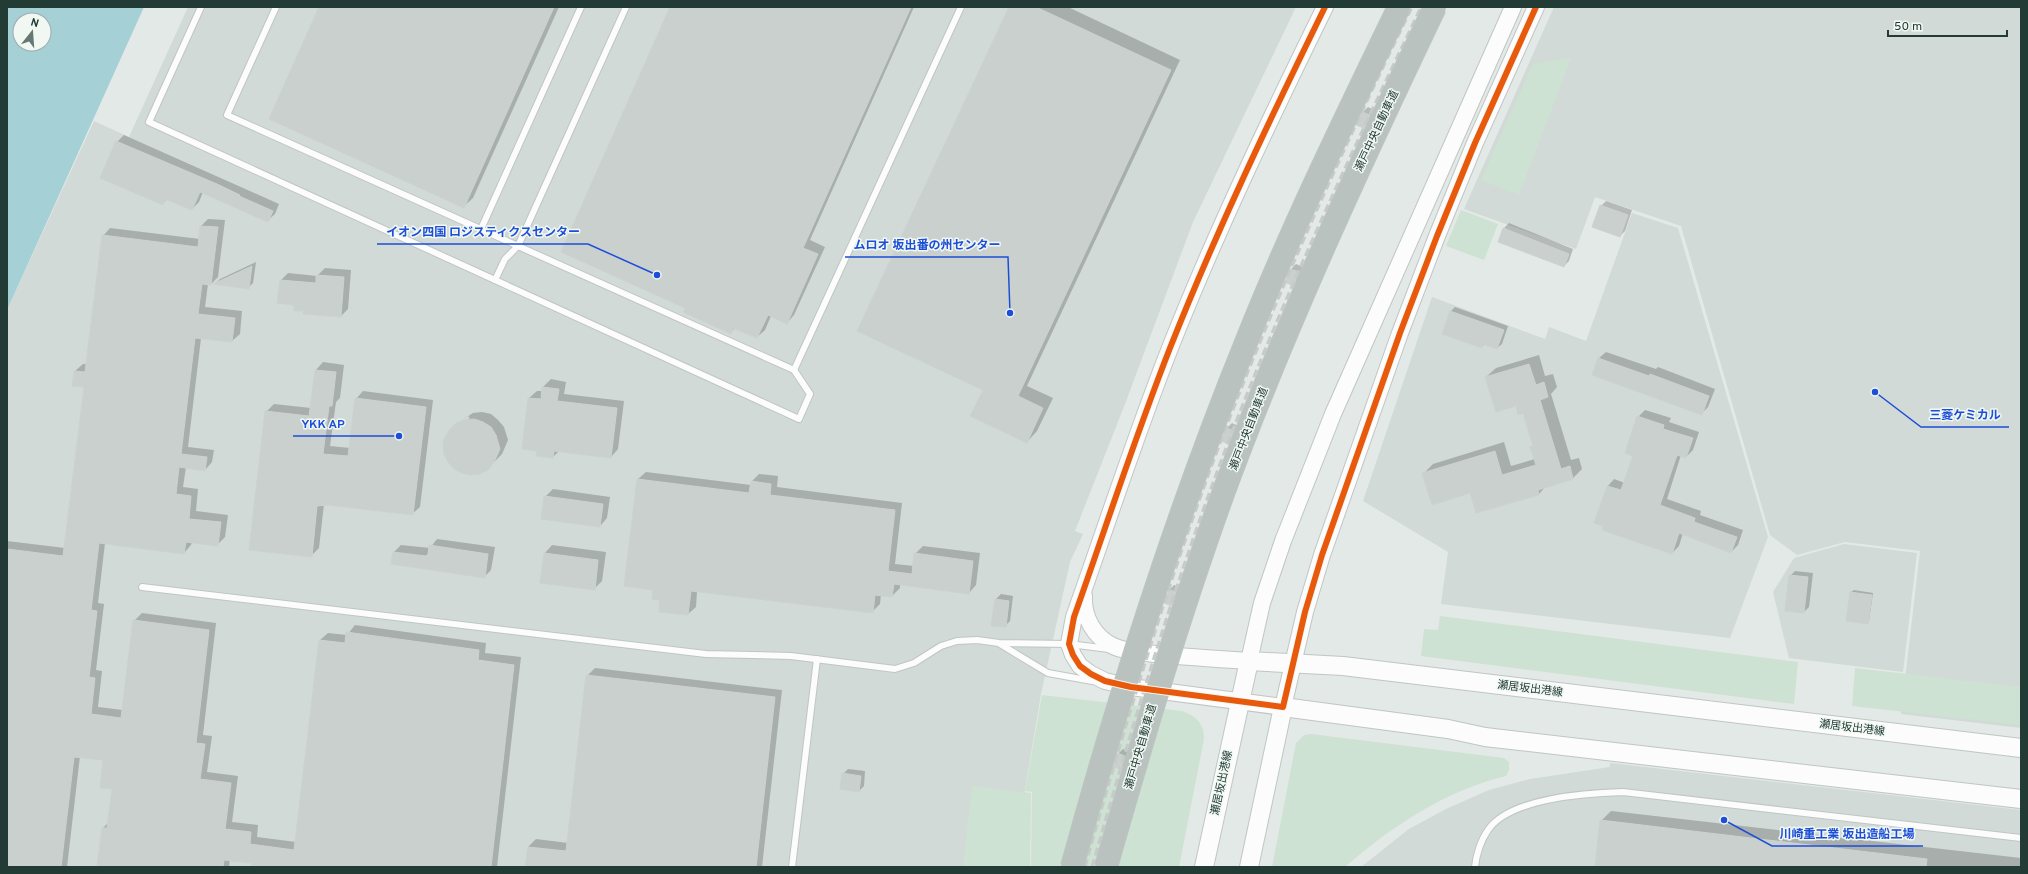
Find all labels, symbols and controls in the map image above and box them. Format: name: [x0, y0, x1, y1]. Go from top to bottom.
north arrow: [12, 12, 52, 52]
scale bar: [1888, 12, 2007, 38]
text: N: [29, 16, 40, 31]
text: 50 m: [1894, 19, 1922, 35]
street label: 瀬戸中央自動車道: [1352, 88, 1402, 174]
callout: イオン四国 ロジスティクスセンター: [377, 220, 588, 244]
text: イオン四国 ロジスティクスセンター: [386, 225, 580, 241]
callout: ムロオ 坂出番の州センター: [845, 233, 1008, 257]
text: ムロオ 坂出番の州センター: [853, 238, 1001, 254]
street label: 瀬戸中央自動車道: [1227, 385, 1271, 473]
callout: 三菱ケミカル: [1921, 403, 2009, 427]
text: 三菱ケミカル: [1929, 408, 2001, 424]
callout: YKK AP: [293, 412, 353, 436]
text: YKK AP: [301, 417, 345, 433]
street label: 瀬居坂出港線: [1496, 678, 1564, 700]
street label: 瀬戸中央自動車道: [1122, 703, 1160, 791]
street label: 瀬居坂出港線: [1818, 717, 1886, 739]
street label: 瀬居坂出港線: [1208, 749, 1236, 817]
callout: 川崎重工業 坂出造船工場: [1772, 822, 1923, 846]
text: 川崎重工業 坂出造船工場: [1779, 827, 1915, 843]

